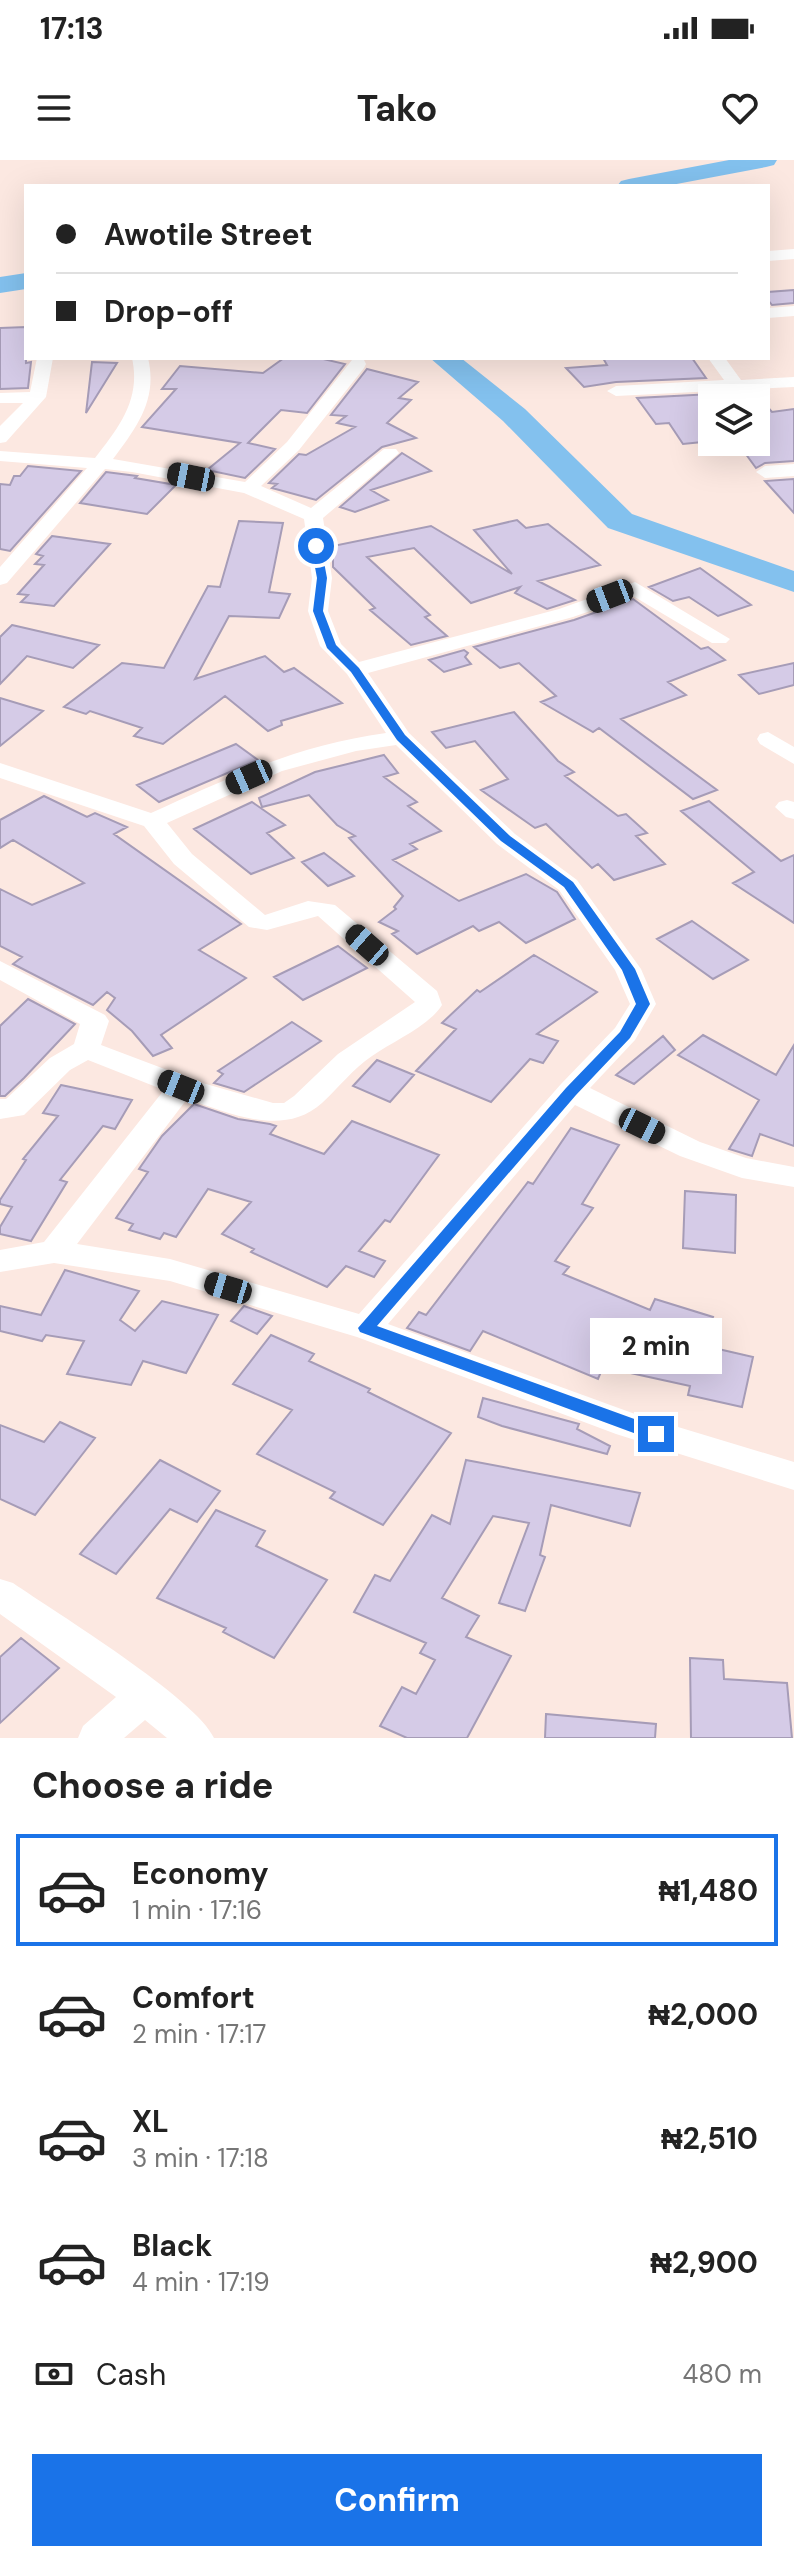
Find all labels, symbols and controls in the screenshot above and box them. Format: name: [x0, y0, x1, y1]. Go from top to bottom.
text: 17:13: [40, 9, 104, 48]
text: Tako: [357, 85, 437, 132]
icon: menu: [32, 86, 76, 130]
icon: heart: [718, 86, 762, 130]
text: Awotile Street: [104, 215, 312, 254]
text: Drop-off: [104, 292, 233, 331]
map controls: [698, 384, 770, 456]
button: layers: [698, 384, 770, 456]
car: [165, 461, 217, 493]
route start: [298, 528, 334, 564]
car: [583, 576, 637, 616]
car: [222, 756, 276, 798]
car: [341, 920, 393, 970]
car: [154, 1067, 208, 1107]
car: [615, 1105, 669, 1147]
car: [202, 1270, 254, 1306]
callout: 2 min: [590, 1318, 722, 1374]
text: 2 min: [622, 1329, 690, 1363]
route end: [638, 1416, 674, 1452]
text: Choose a ride: [32, 1762, 273, 1809]
icon: car: [36, 1854, 108, 1926]
text: Economy: [132, 1854, 269, 1893]
text: ₦1,480: [658, 1871, 758, 1910]
text: 1 min · 17:16: [132, 1893, 262, 1927]
icon: car: [36, 1978, 108, 2050]
text: Comfort: [132, 1978, 255, 2017]
text: ₦2,000: [648, 1995, 758, 2034]
text: 2 min · 17:17: [132, 2017, 266, 2051]
icon: car: [36, 2102, 108, 2174]
text: XL: [132, 2102, 169, 2141]
text: ₦2,510: [661, 2119, 758, 2158]
text: 3 min · 17:18: [132, 2141, 269, 2175]
icon: car: [36, 2226, 108, 2298]
text: Black: [132, 2226, 212, 2265]
text: ₦2,900: [650, 2243, 758, 2282]
text: 4 min · 17:19: [132, 2265, 270, 2299]
icon: cash: [32, 2352, 76, 2396]
text: Cash: [96, 2355, 166, 2394]
text: 480 m: [683, 2357, 762, 2391]
button: Confirm: [32, 2454, 762, 2546]

